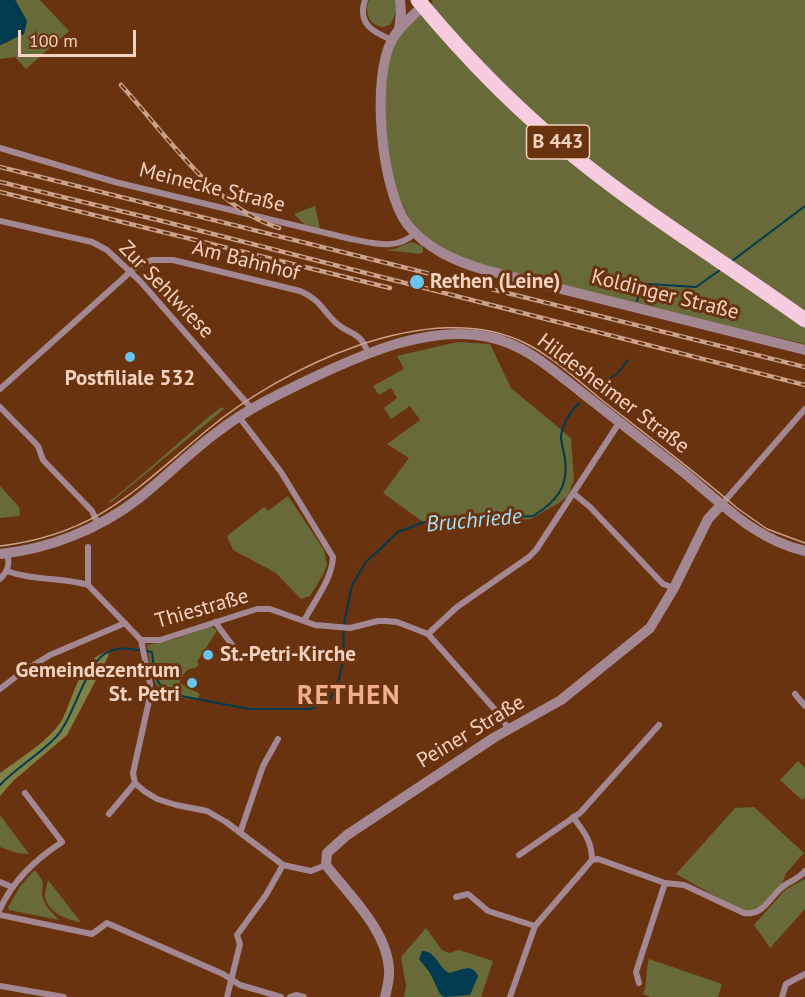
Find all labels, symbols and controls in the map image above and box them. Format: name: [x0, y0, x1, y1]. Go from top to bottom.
scale bar: [21, 18, 140, 56]
text: 100 m: [29, 29, 78, 52]
road number: B 443: [526, 125, 590, 159]
street label: Meinecke Straße: [137, 158, 287, 218]
street label: Am Bahnhof: [190, 235, 302, 287]
street label: Zur Sehlwiese: [113, 236, 219, 344]
street label: Koldinger Straße: [589, 264, 741, 326]
place label: Rethen (Leine): [430, 269, 560, 295]
marker: Rethen (Leine): [408, 273, 426, 291]
street label: Hildesheimer Straße: [532, 329, 694, 459]
marker: Postfiliale 532: [123, 350, 137, 364]
place label: Postfiliale 532: [65, 366, 195, 392]
water label: Bruchriede: [425, 504, 523, 538]
street label: Thiestraße: [152, 584, 252, 634]
place label: St.-Petri-Kirche: [220, 642, 356, 668]
marker: St.-Petri-Kirche: [201, 648, 215, 662]
place label: Gemeindezentrum St. Petri: [16, 658, 180, 708]
marker: Gemeindezentrum St. Petri: [185, 676, 199, 690]
district label: RETHEN: [297, 680, 401, 712]
street label: Peiner Straße: [413, 690, 529, 774]

